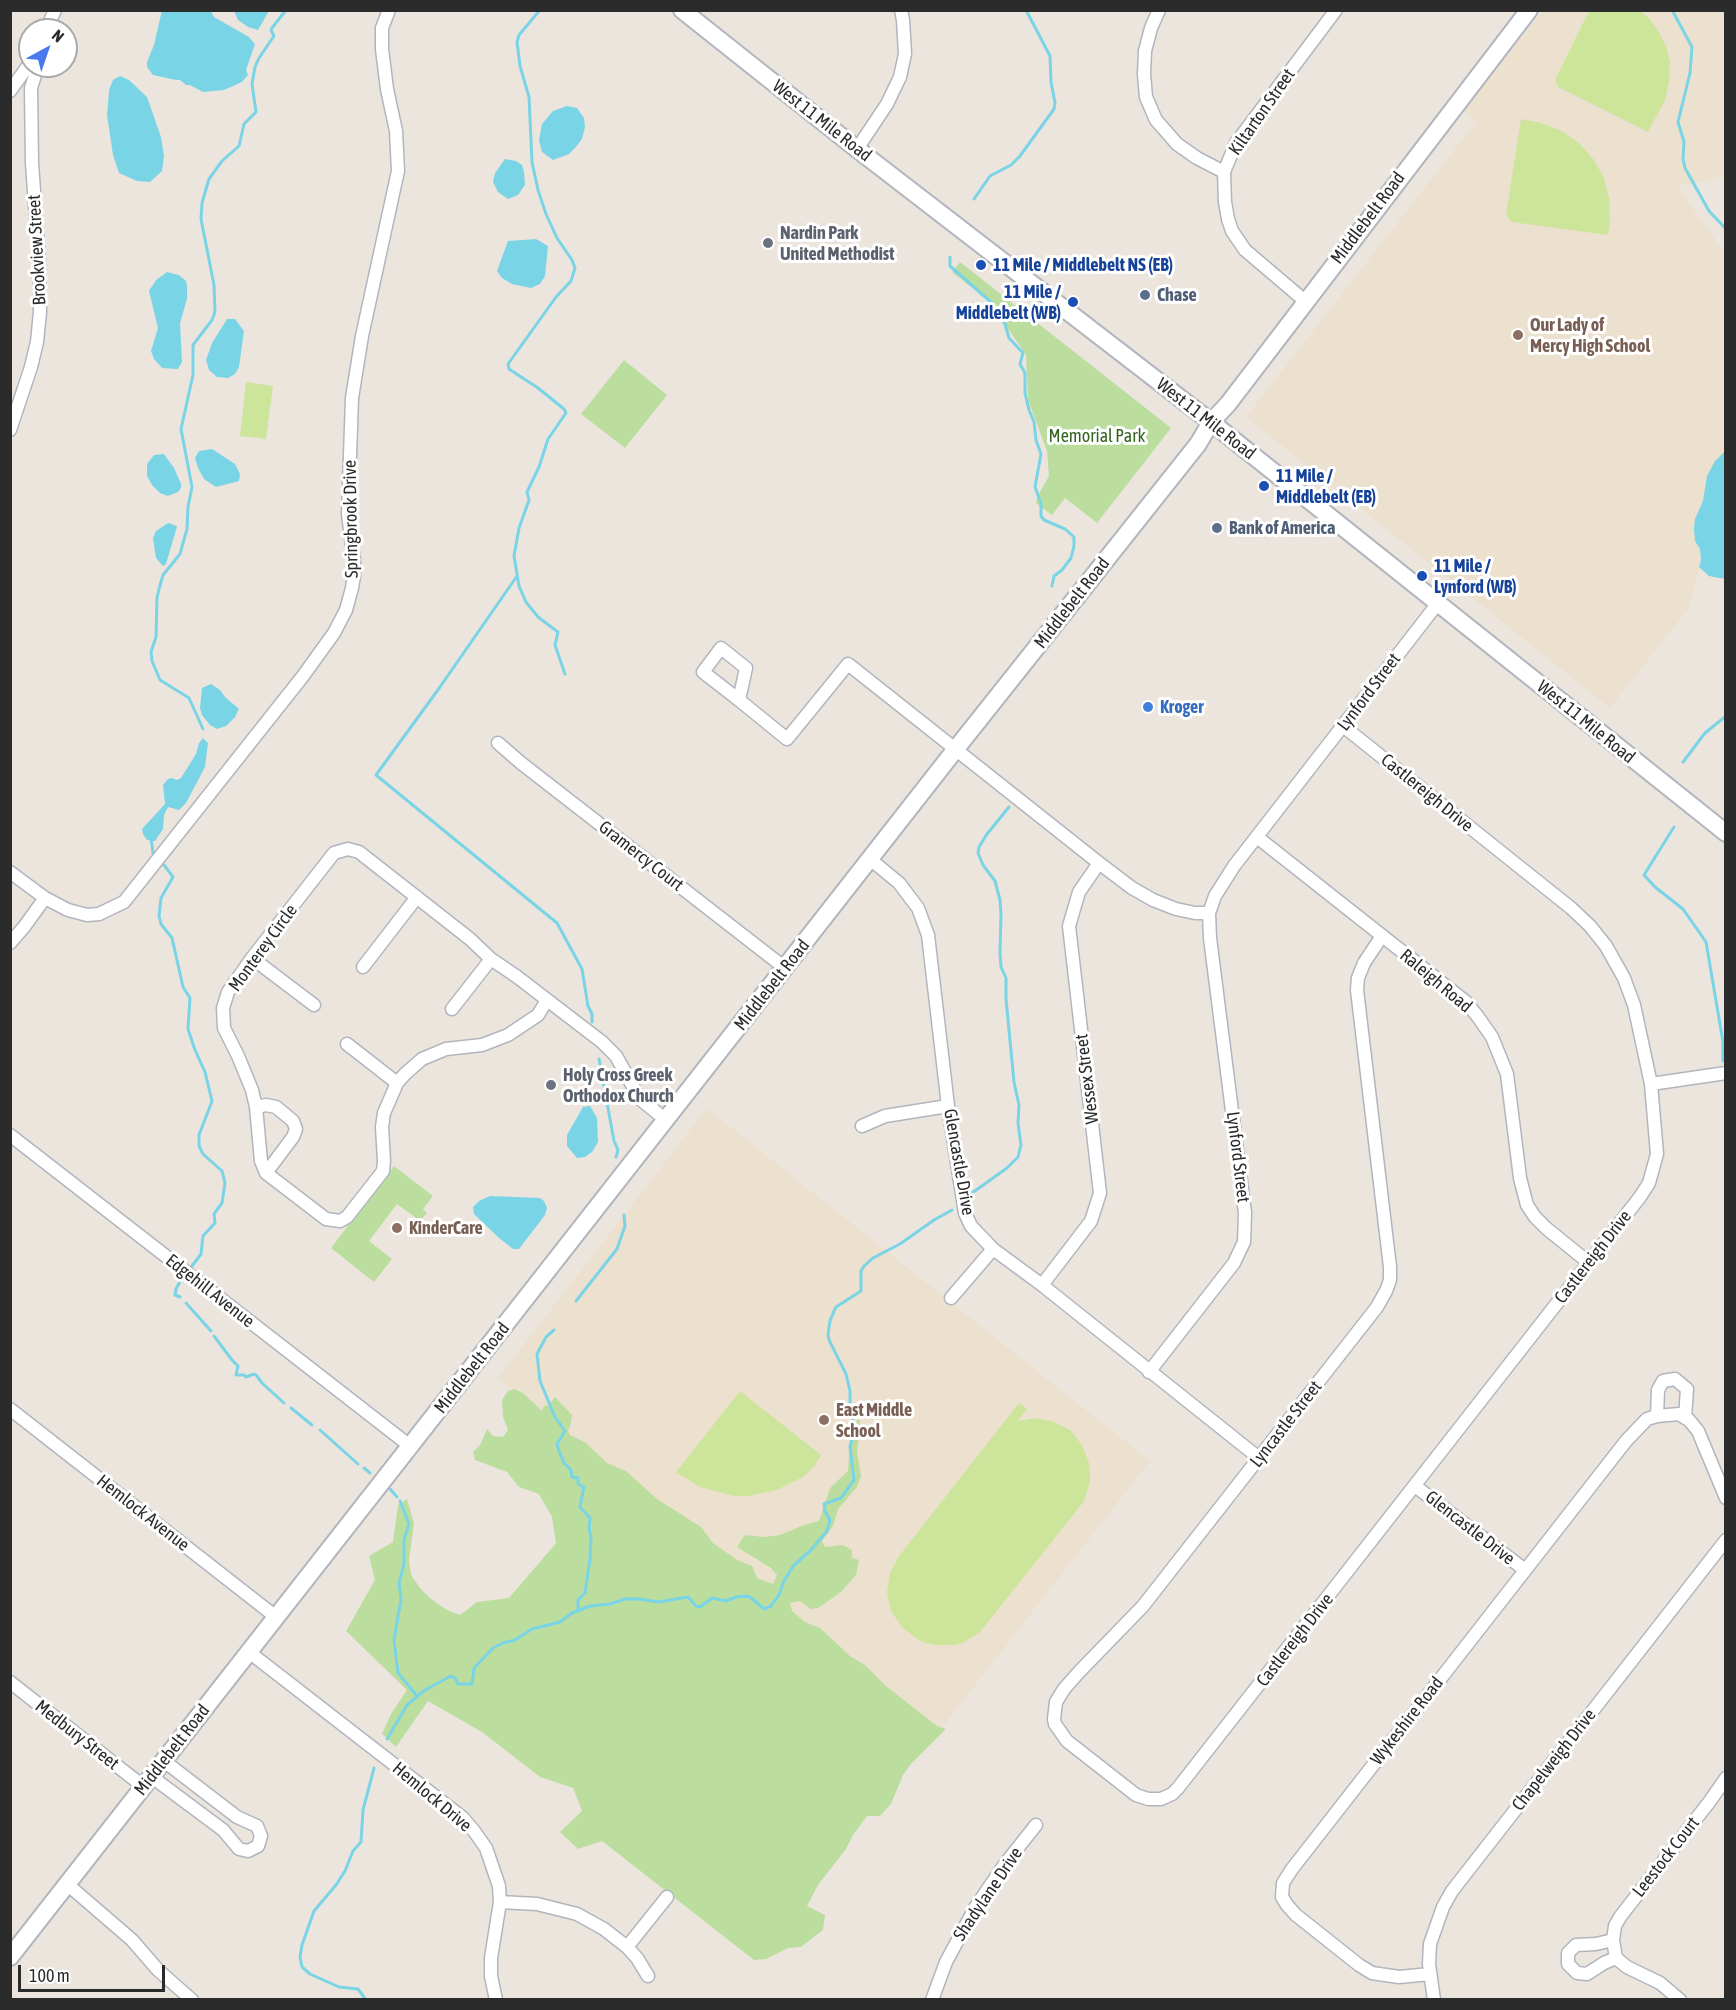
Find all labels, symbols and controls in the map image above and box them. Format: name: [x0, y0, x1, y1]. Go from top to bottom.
north arrow: [18, 18, 78, 78]
text: N: [49, 26, 68, 46]
street label: Kiltarton Street: [1224, 65, 1300, 159]
street label: West 11 Mile Road: [768, 76, 876, 166]
street label: Middlebelt Road: [1326, 168, 1410, 268]
street label: Brookview Street: [23, 194, 51, 306]
place label: Nardin Park United Methodist: [780, 222, 894, 264]
marker: Nardin Park United Methodist: [761, 236, 775, 250]
place label: 11 Mile / Middlebelt NS (EB): [993, 254, 1173, 276]
marker: 11 Mile / Middlebelt NS (EB): [974, 258, 988, 272]
place label: 11 Mile / Middlebelt (WB): [956, 281, 1061, 324]
place label: Chase: [1157, 284, 1197, 306]
marker: Chase: [1138, 288, 1152, 302]
marker: 11 Mile / Middlebelt (WB): [1066, 295, 1080, 309]
place label: Our Lady of Mercy High School: [1530, 314, 1650, 356]
marker: Our Lady of Mercy High School: [1511, 328, 1525, 342]
street label: West 11 Mile Road: [1152, 374, 1260, 464]
park label: Memorial Park: [1049, 425, 1145, 447]
street label: Springbrook Drive: [339, 460, 363, 578]
place label: 11 Mile / Middlebelt (EB): [1276, 465, 1376, 508]
marker: 11 Mile / Middlebelt (EB): [1257, 479, 1271, 493]
place label: Bank of America: [1229, 517, 1335, 539]
marker: Bank of America: [1210, 521, 1224, 535]
street label: Middlebelt Road: [1030, 553, 1114, 653]
place label: 11 Mile / Lynford (WB): [1434, 555, 1517, 598]
marker: 11 Mile / Lynford (WB): [1415, 569, 1429, 583]
street label: Lynford Street: [1333, 649, 1405, 735]
street label: West 11 Mile Road: [1533, 676, 1639, 768]
place label: Kroger: [1160, 696, 1203, 718]
marker: Kroger: [1141, 700, 1155, 714]
street label: Castlereigh Drive: [1377, 749, 1477, 837]
street label: Gramercy Court: [594, 816, 688, 896]
street label: Monterey Circle: [224, 900, 302, 996]
street label: Middlebelt Road: [730, 935, 814, 1035]
street label: Raleigh Road: [1396, 945, 1476, 1017]
street label: Wessex Street: [1071, 1033, 1103, 1125]
place label: Holy Cross Greek Orthodox Church: [563, 1064, 674, 1106]
marker: Holy Cross Greek Orthodox Church: [544, 1078, 558, 1092]
street label: Glencastle Drive: [939, 1107, 979, 1217]
street label: Lynford Street: [1222, 1110, 1254, 1204]
street label: Castlereigh Drive: [1550, 1206, 1636, 1308]
place label: KinderCare: [409, 1217, 483, 1239]
marker: KinderCare: [390, 1221, 404, 1235]
street label: Edgehill Avenue: [161, 1250, 259, 1332]
street label: Middlebelt Road: [430, 1318, 514, 1418]
street label: Lyncastle Street: [1246, 1376, 1326, 1472]
place label: East Middle School: [836, 1399, 912, 1442]
marker: East Middle School: [817, 1413, 831, 1427]
street label: Hemlock Avenue: [92, 1470, 194, 1556]
street label: Glencastle Drive: [1421, 1486, 1519, 1570]
street label: Castlereigh Drive: [1252, 1589, 1338, 1691]
street label: Wykeshire Road: [1366, 1673, 1448, 1769]
street label: Medbury Street: [31, 1696, 123, 1774]
street label: Middlebelt Road: [130, 1700, 214, 1800]
street label: Chapelweigh Drive: [1508, 1705, 1600, 1815]
street label: Hemlock Drive: [388, 1758, 476, 1836]
street label: Leestock Court: [1628, 1813, 1704, 1901]
street label: Shadylane Drive: [949, 1843, 1027, 1945]
scale bar: [21, 1953, 168, 1991]
text: 100 m: [29, 1965, 70, 1986]

